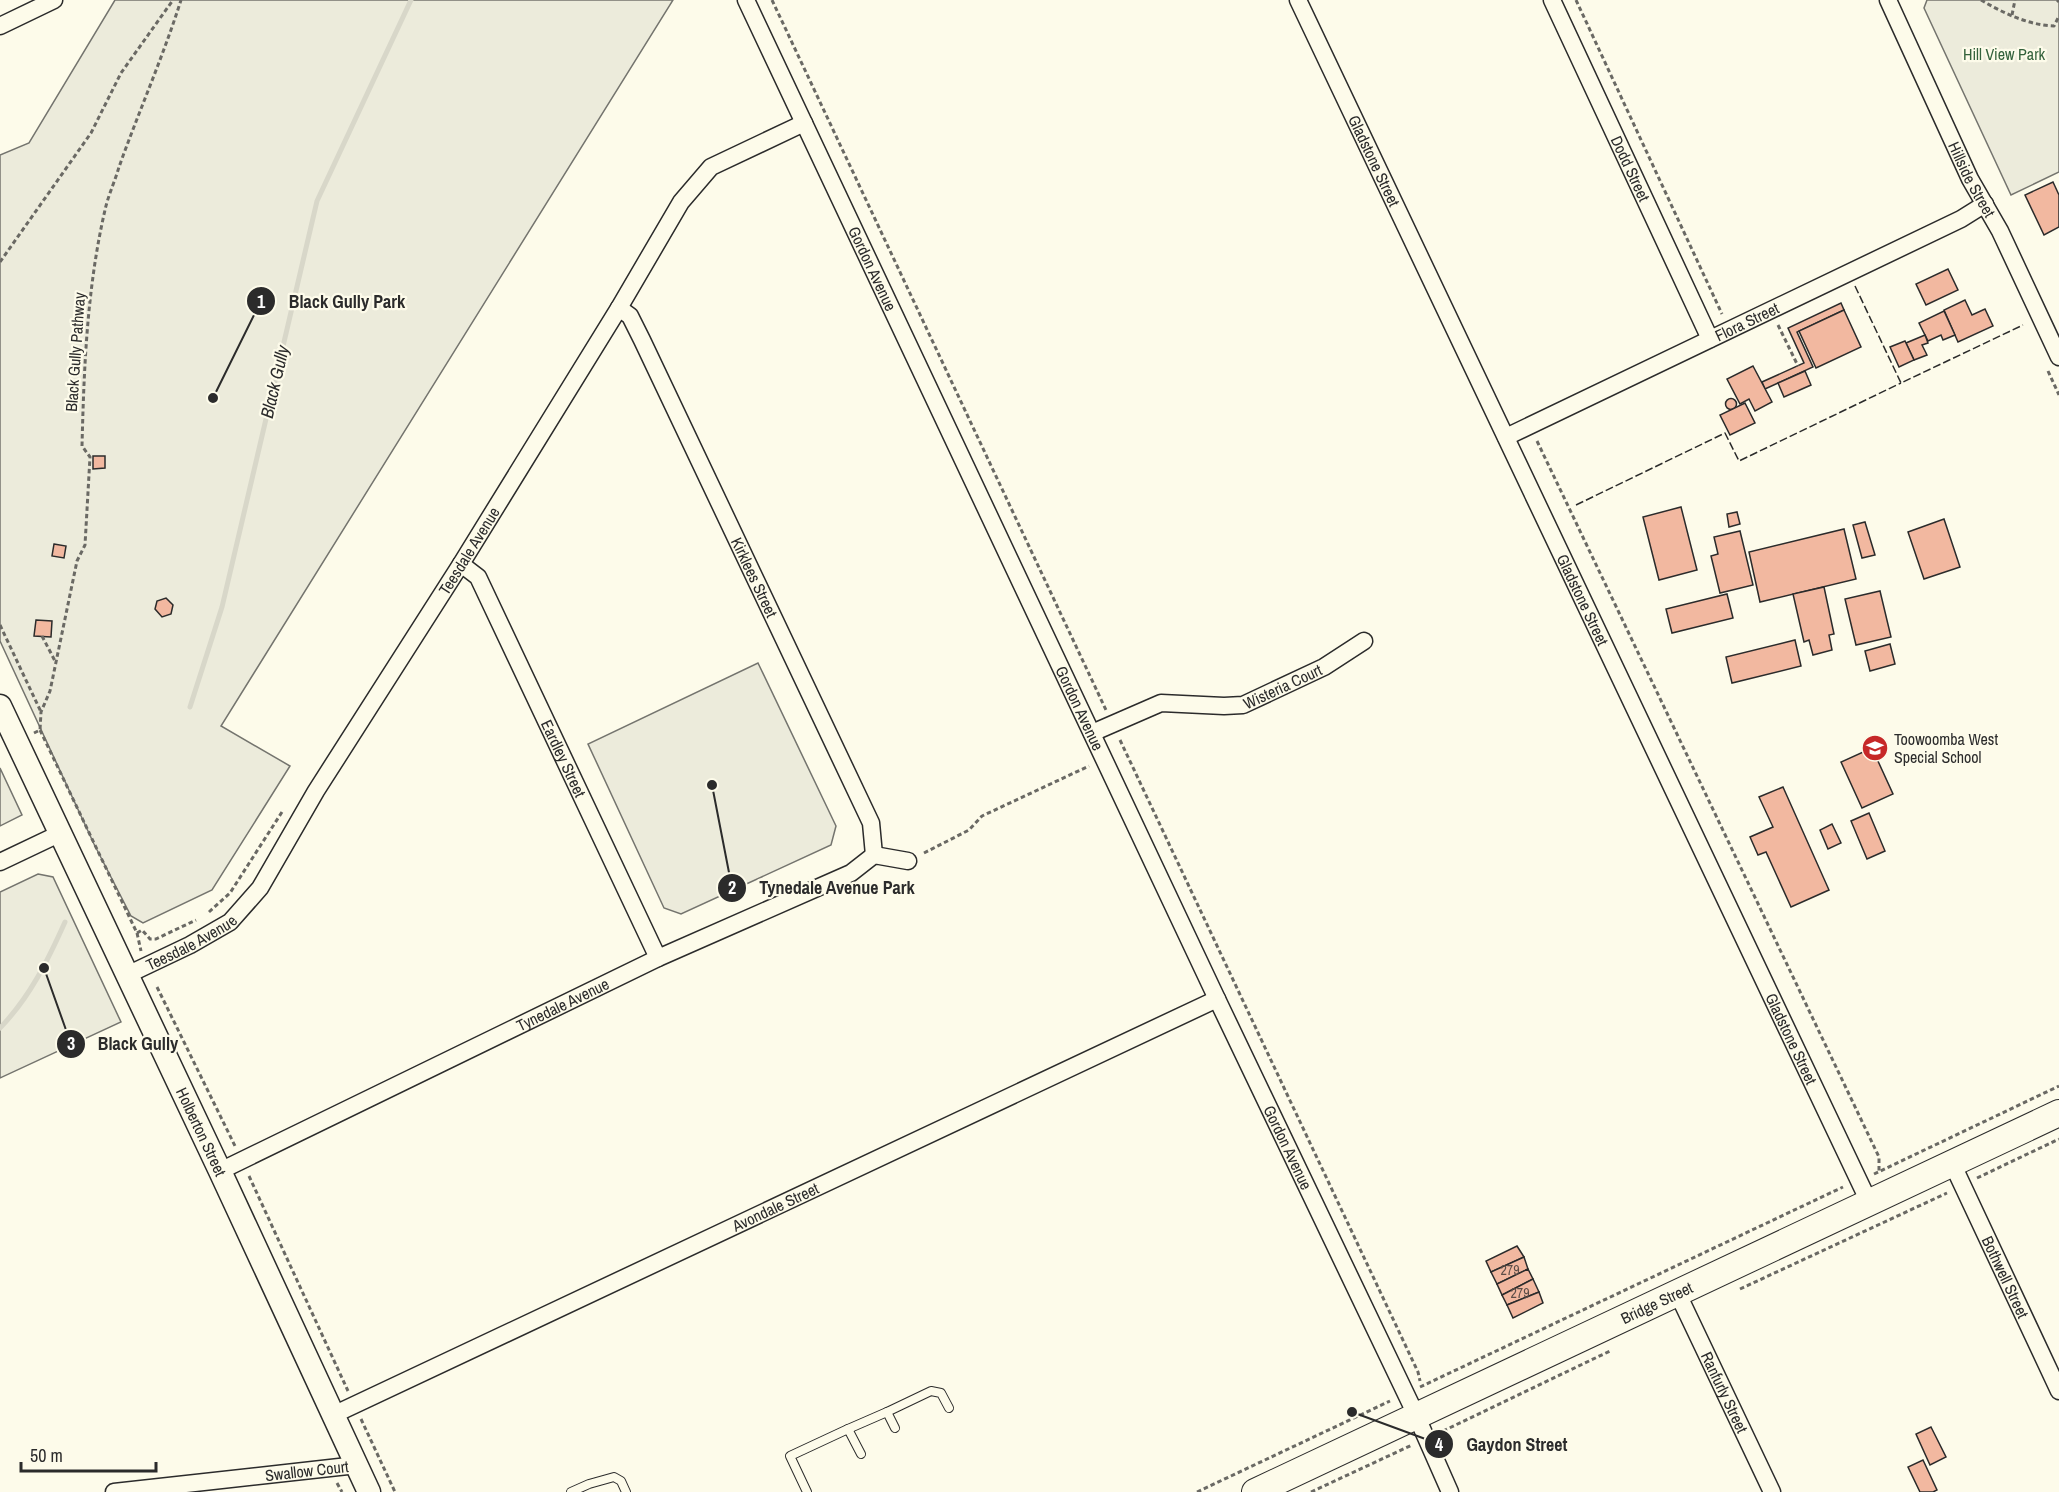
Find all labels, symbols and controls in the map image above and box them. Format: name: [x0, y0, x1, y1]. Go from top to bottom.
park label: Hill View Park: [1963, 43, 2046, 65]
street label: Gladstone Street: [1343, 112, 1406, 210]
street label: Dodd Street: [1606, 132, 1655, 205]
street label: Hillside Street: [1943, 138, 2001, 221]
street label: Gordon Avenue: [843, 223, 902, 314]
callout: Black Gully Park: [246, 283, 417, 319]
text: 1: [257, 289, 266, 314]
text: Black Gully Park: [289, 289, 406, 314]
street label: Black Gully Pathway: [60, 291, 90, 412]
street label: Flora Street: [1711, 297, 1783, 346]
water label: Black Gully: [254, 342, 295, 421]
street label: Teesdale Avenue: [433, 503, 505, 599]
street label: Kirklees Street: [726, 534, 783, 621]
street label: Gladstone Street: [1552, 551, 1614, 649]
street label: Wisteria Court: [1240, 658, 1326, 714]
street label: Gordon Avenue: [1051, 662, 1109, 754]
street label: Eardley Street: [536, 716, 592, 801]
place label: Toowoomba West Special School: [1894, 728, 1998, 768]
school or university icon: Toowoomba West Special School: [1860, 733, 1890, 763]
callout: Tynedale Avenue Park: [717, 870, 927, 906]
text: 2: [728, 875, 736, 900]
text: Tynedale Avenue Park: [759, 875, 915, 900]
street label: Teesdale Avenue: [142, 910, 242, 975]
street label: Tynedale Avenue: [513, 973, 613, 1036]
street label: Gladstone Street: [1760, 990, 1823, 1088]
callout: Black Gully: [56, 1026, 190, 1062]
text: 3: [67, 1031, 75, 1056]
text: Black Gully: [98, 1031, 179, 1056]
street label: Holberton Street: [171, 1084, 232, 1180]
street label: Gordon Avenue: [1258, 1102, 1318, 1193]
street label: Avondale Street: [728, 1177, 823, 1237]
street label: Bothwell Street: [1977, 1232, 2034, 1322]
house number: 279: [1500, 1261, 1520, 1279]
street label: Bridge Street: [1617, 1276, 1697, 1329]
house number: 279: [1510, 1284, 1530, 1302]
street label: Ranfurly Street: [1696, 1348, 1754, 1437]
callout: Gaydon Street: [1424, 1426, 1579, 1462]
text: 4: [1435, 1432, 1444, 1457]
text: Gaydon Street: [1467, 1432, 1568, 1457]
scale bar: [21, 1435, 156, 1473]
text: 50 m: [30, 1443, 63, 1468]
street label: Swallow Court: [264, 1455, 350, 1486]

